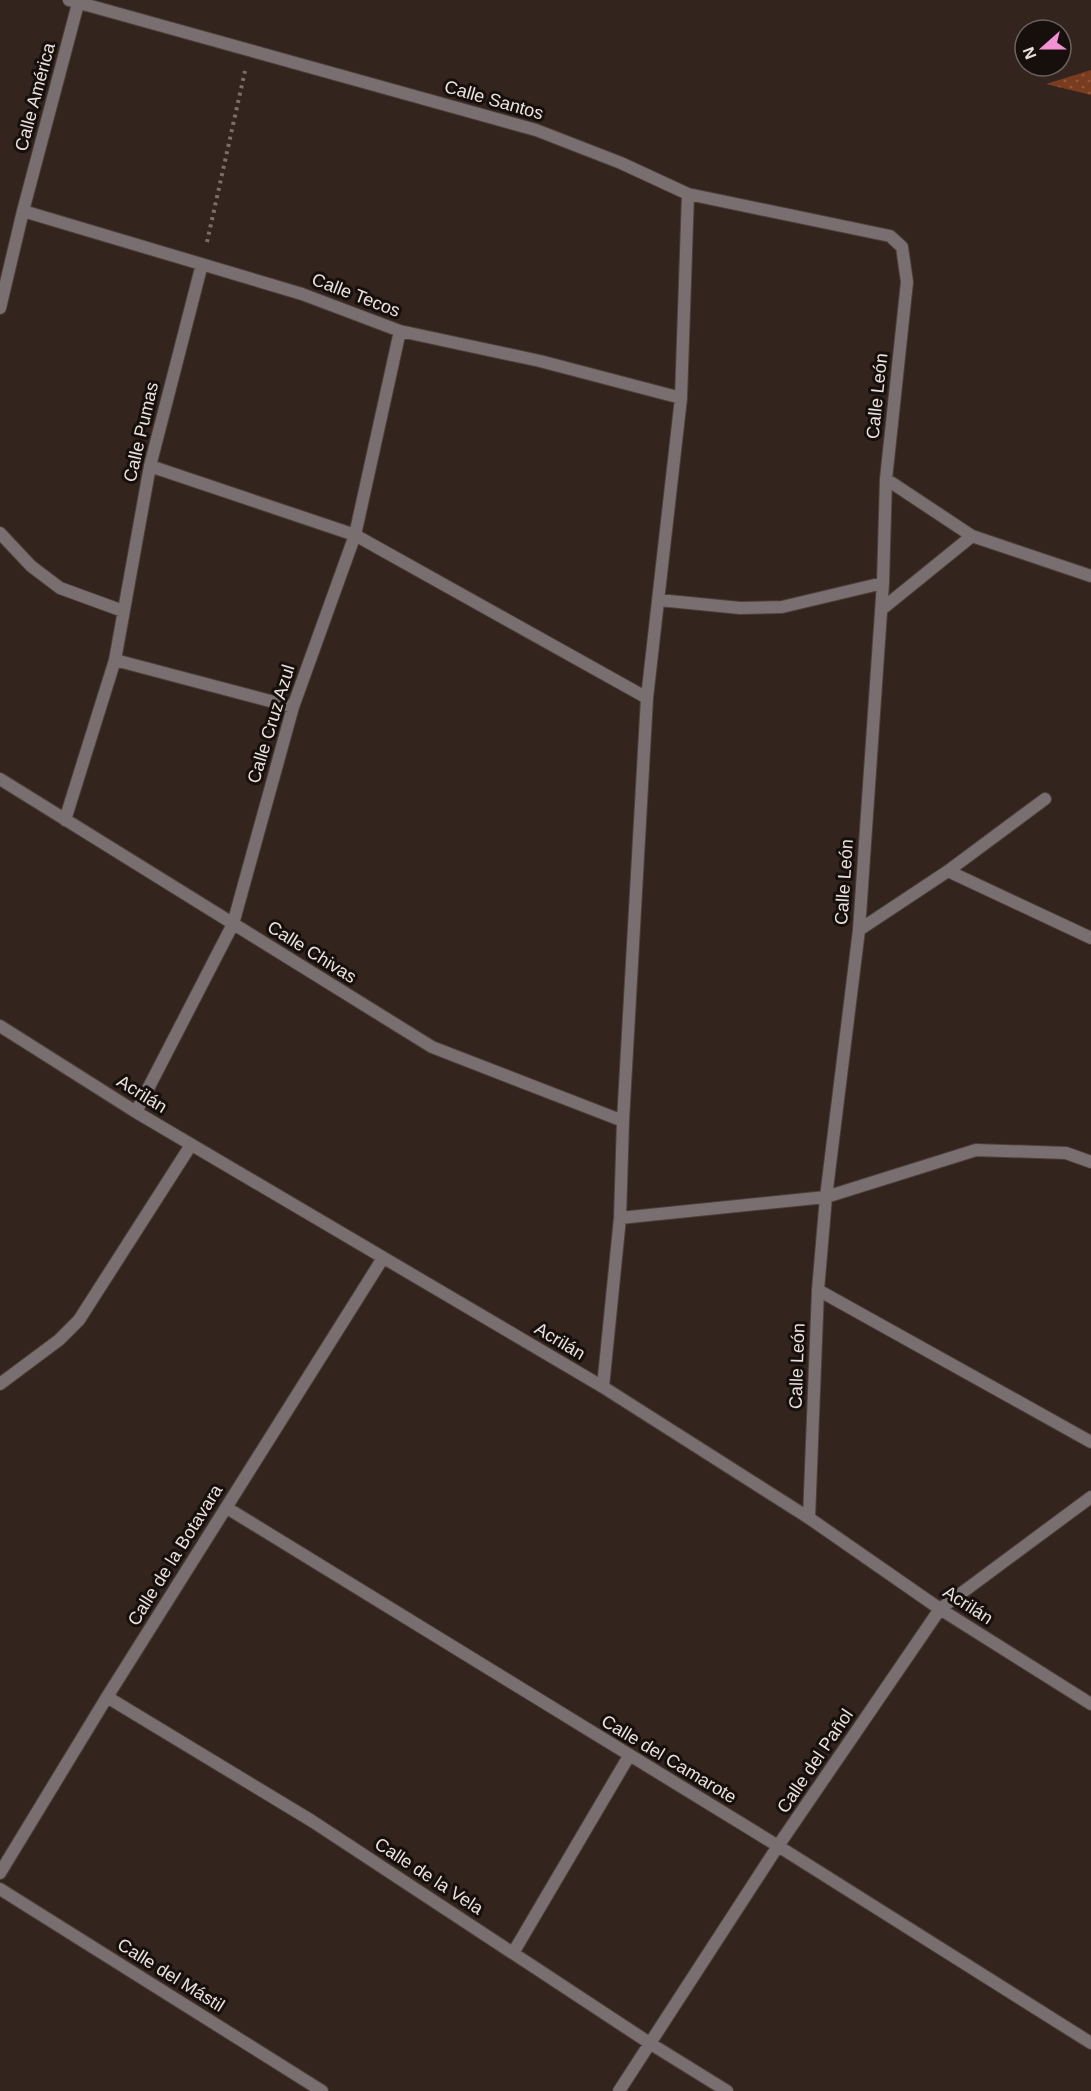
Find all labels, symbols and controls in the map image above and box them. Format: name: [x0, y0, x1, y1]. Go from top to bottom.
north arrow: [1013, 18, 1073, 78]
street label: Calle América: [11, 40, 59, 153]
text: N: [1019, 45, 1039, 62]
street label: Calle Santos: [442, 76, 546, 124]
street label: Calle Tecos: [309, 269, 403, 321]
street label: Calle León: [863, 352, 891, 440]
street label: Calle Pumas: [120, 380, 162, 484]
street label: Calle Cruz Azul: [243, 662, 299, 786]
street label: Calle León: [831, 838, 857, 926]
street label: Calle Chivas: [264, 917, 360, 987]
street label: Acrilán: [113, 1071, 171, 1117]
street label: Acrilán: [531, 1318, 589, 1364]
street label: Calle León: [786, 1323, 808, 1409]
street label: Calle de la Botavara: [124, 1480, 227, 1629]
street label: Acrilán: [939, 1582, 997, 1628]
street label: Calle del Pañol: [773, 1705, 857, 1817]
street label: Calle del Camarote: [598, 1711, 740, 1807]
street label: Calle de la Vela: [371, 1834, 488, 1919]
street label: Calle del Mástil: [114, 1934, 228, 2016]

